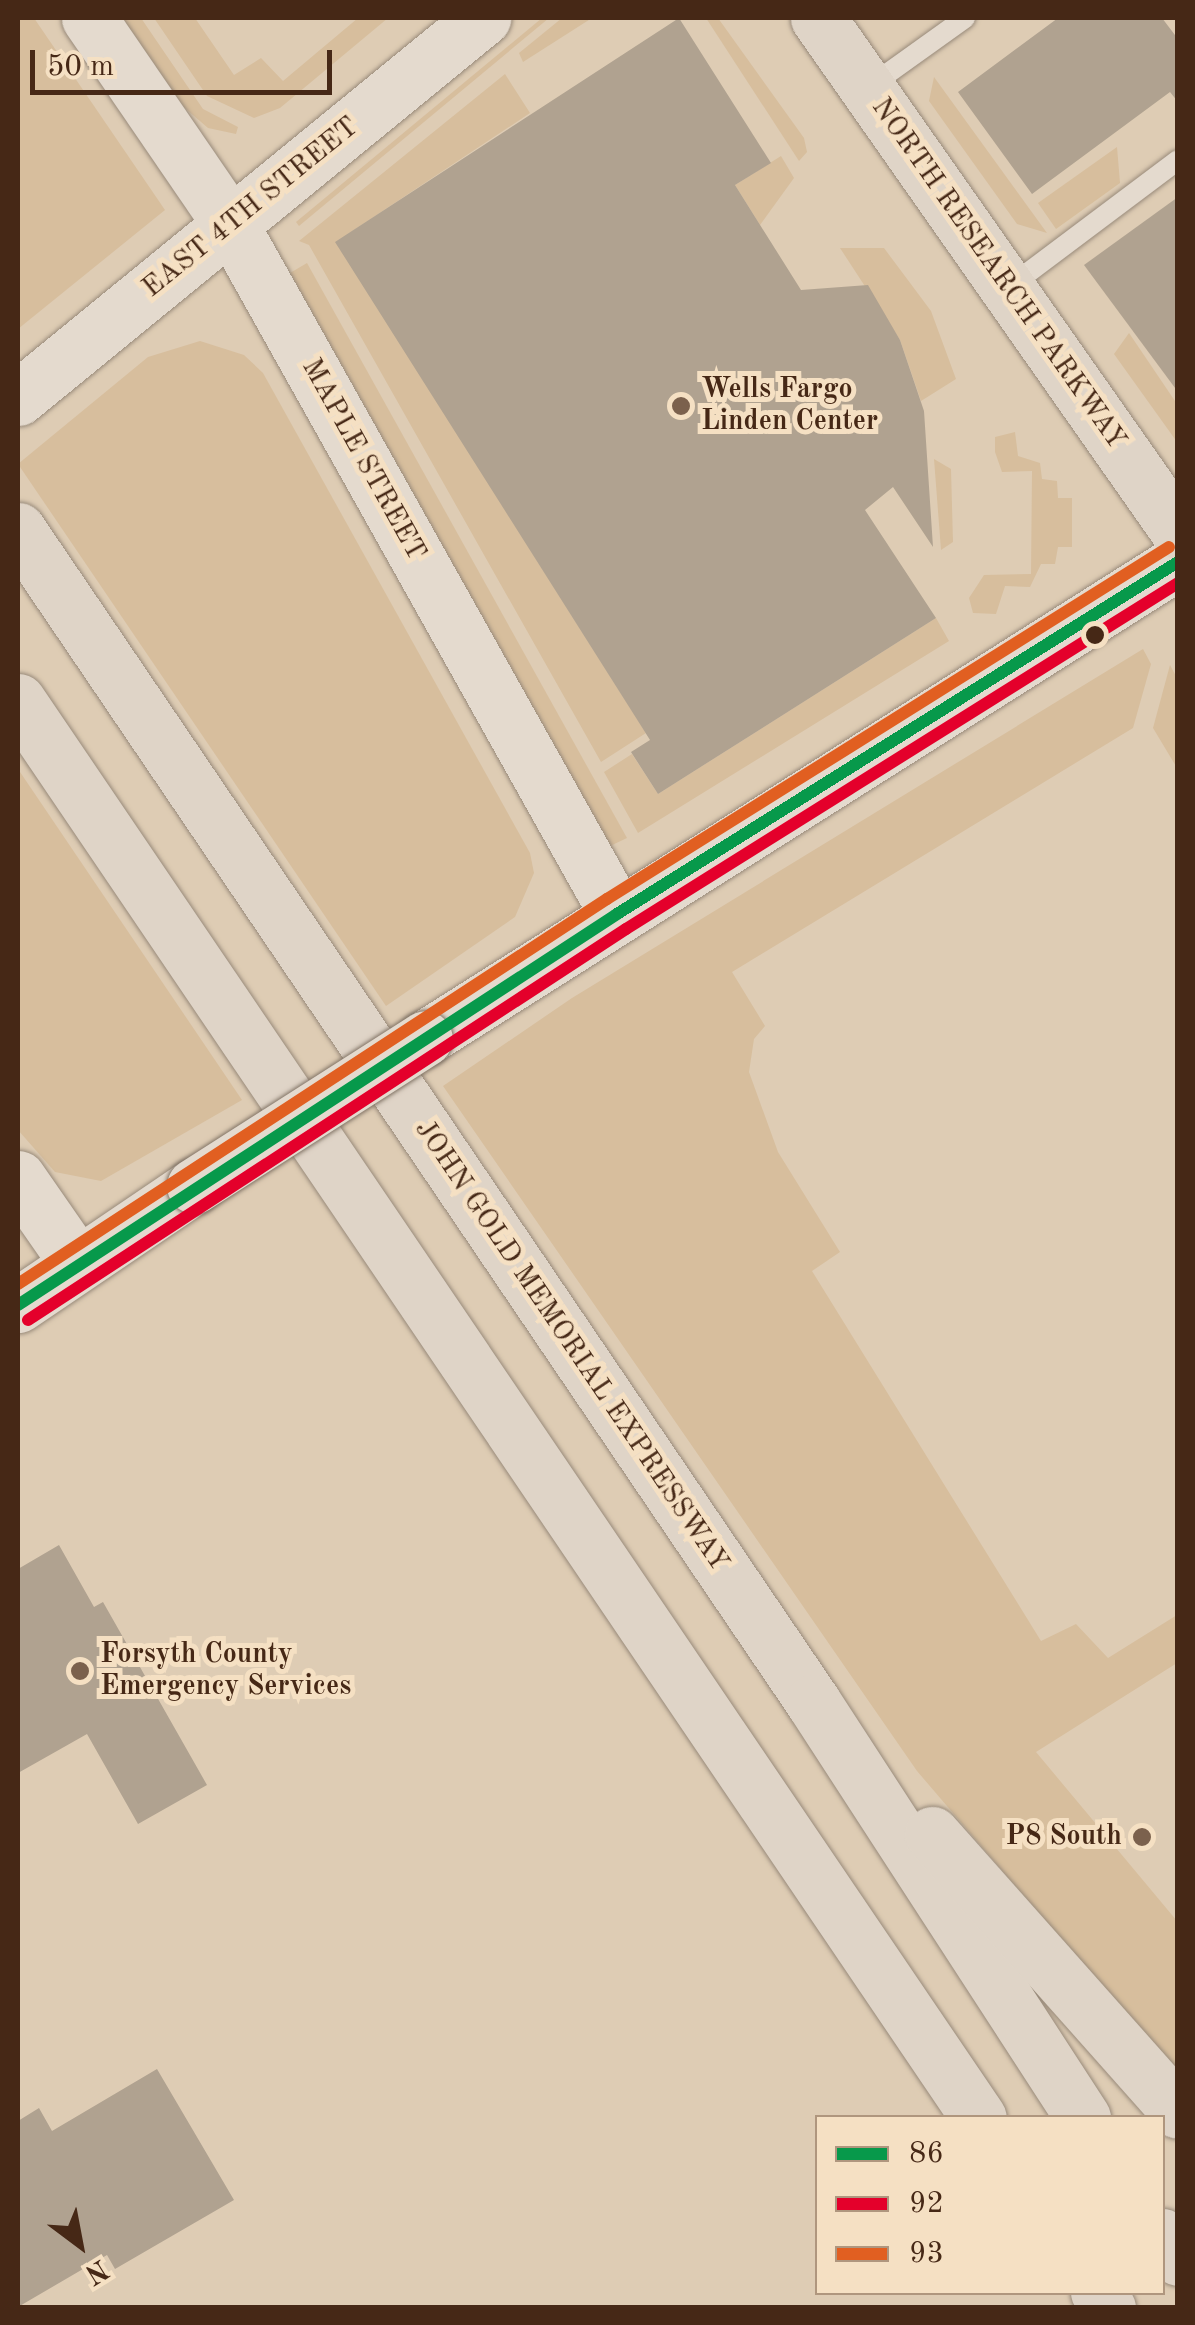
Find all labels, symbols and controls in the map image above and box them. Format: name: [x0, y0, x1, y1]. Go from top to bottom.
scale bar: [35, 30, 338, 92]
text: 50 m: [47, 52, 114, 82]
street label: NORTH RESEARCH PARKWAY: [863, 92, 1133, 456]
street label: EAST 4TH STREET: [136, 111, 366, 305]
street label: MAPLE STREET: [294, 353, 432, 567]
place label: Wells Fargo Linden Center: [701, 373, 878, 439]
marker: Wells Fargo Linden Center: [670, 395, 692, 417]
unlabelled marker: [1085, 625, 1105, 645]
street label: JOHN GOLD MEMORIAL EXPRESSWAY: [407, 1114, 735, 1578]
place label: Forsyth County Emergency Services: [100, 1638, 351, 1704]
marker: Forsyth County Emergency Services: [69, 1660, 91, 1682]
place label: P8 South: [1006, 1820, 1122, 1854]
marker: P8 South: [1131, 1826, 1153, 1848]
legend: [815, 2115, 1165, 2295]
text: 86: [909, 2139, 944, 2169]
text: 92: [909, 2189, 944, 2219]
north arrow: [30, 2195, 130, 2295]
text: 93: [909, 2239, 944, 2269]
text: N: [79, 2253, 112, 2288]

